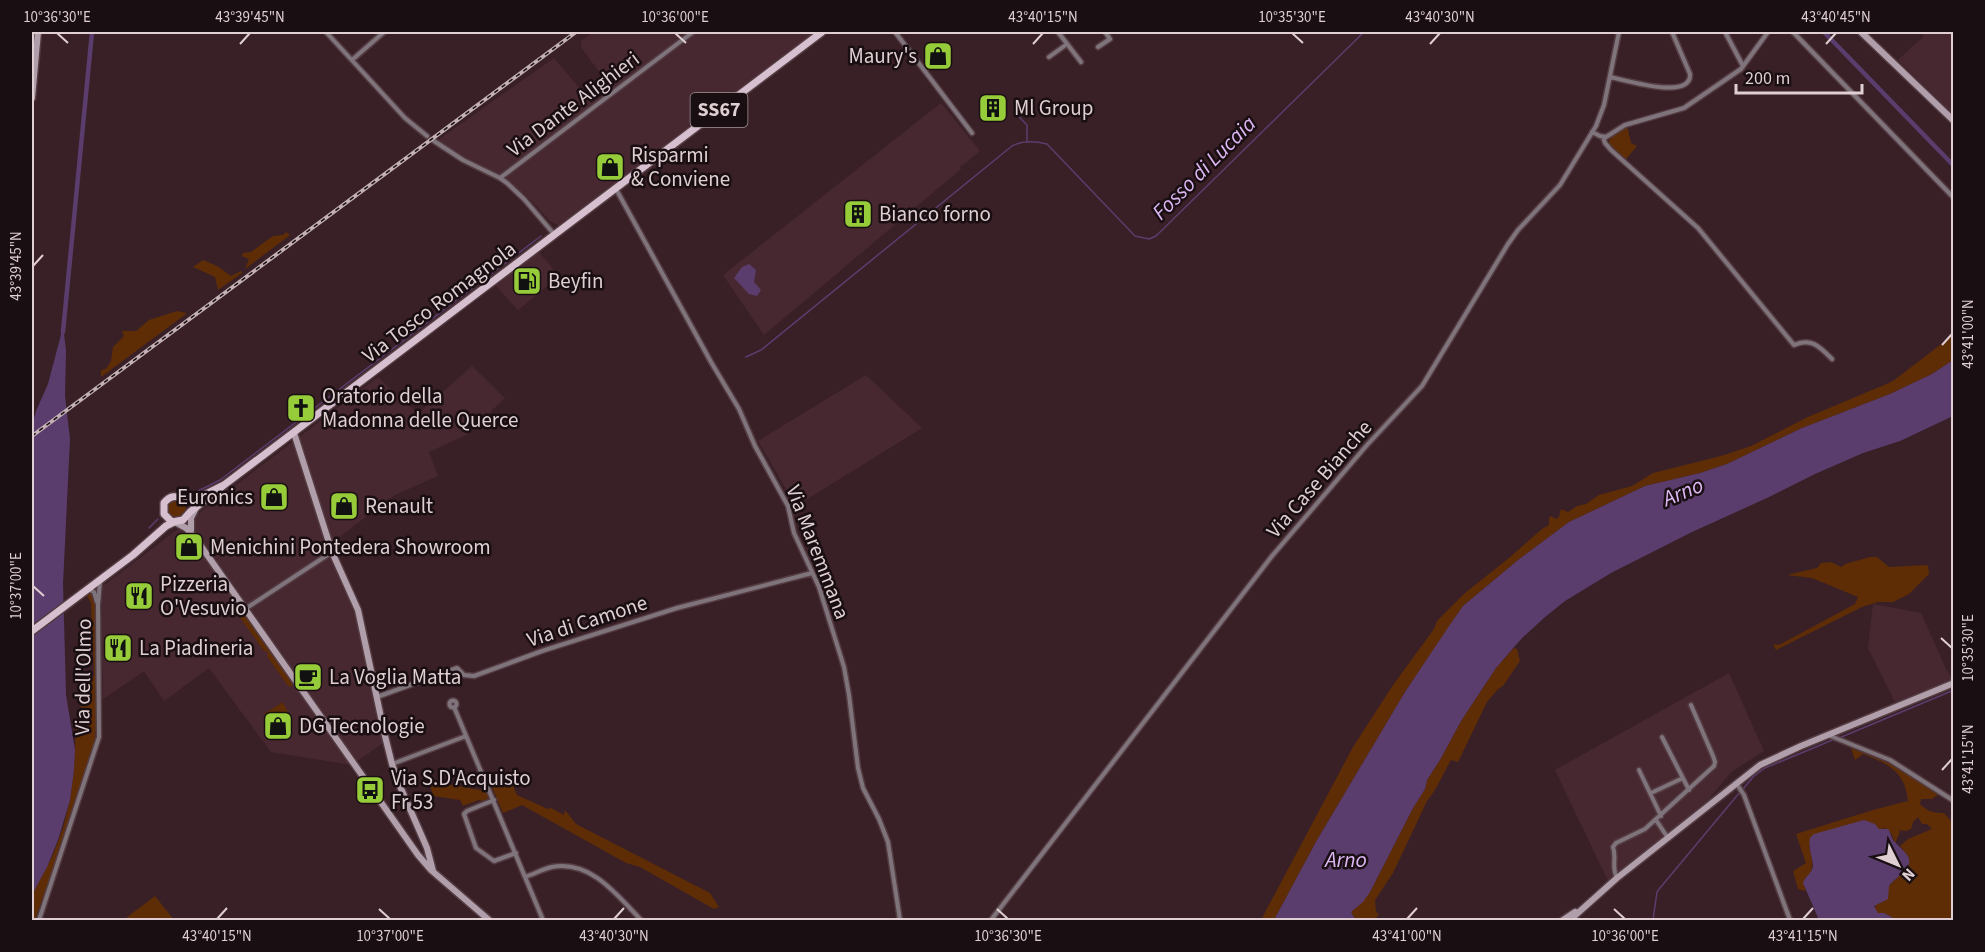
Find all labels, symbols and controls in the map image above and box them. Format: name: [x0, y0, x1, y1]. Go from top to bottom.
text: 10°36'30"E: [23, 7, 91, 28]
text: 43°39'45"N: [215, 7, 285, 28]
text: 10°36'00"E: [641, 7, 709, 28]
text: 43°40'15"N: [1008, 7, 1078, 28]
text: 10°35'30"E: [1258, 7, 1326, 28]
text: 43°40'30"N: [1405, 7, 1475, 28]
text: 43°40'45"N: [1801, 7, 1871, 28]
shop icon: Maury's: [922, 40, 954, 72]
place label: Maury's: [848, 41, 917, 71]
street label: Via Dante Alighieri: [500, 44, 646, 164]
scale bar: [1736, 57, 1862, 95]
text: 200 m: [1745, 66, 1790, 91]
building icon: Ml Group: [977, 92, 1009, 124]
road number: SS67: [690, 93, 748, 127]
place label: Ml Group: [1014, 93, 1093, 123]
water label: Fosso di Lucaia: [1145, 109, 1263, 227]
place label: Risparmi & Conviene: [631, 140, 730, 194]
shop icon: Risparmi & Conviene: [594, 151, 626, 183]
building icon: Bianco forno: [842, 198, 874, 230]
place label: Bianco forno: [879, 199, 991, 229]
text: 43°39'45"N: [6, 231, 27, 301]
street label: Via Tosco Romagnola: [356, 234, 522, 370]
fuel station icon: Beyfin: [511, 265, 543, 297]
place label: Beyfin: [548, 266, 603, 296]
text: 43°41'00"N: [1958, 299, 1979, 369]
place label: Oratorio della Madonna delle Querce: [322, 381, 518, 435]
church icon: Oratorio della Madonna delle Querce: [285, 392, 317, 424]
street label: Via Case Bianche: [1259, 413, 1379, 545]
water label: Arno: [1656, 469, 1708, 516]
shop icon: Euronics: [258, 481, 290, 513]
street label: Via Maremmana: [779, 481, 857, 623]
place label: Euronics: [177, 482, 253, 512]
shop icon: Renault: [328, 490, 360, 522]
place label: Renault: [365, 491, 433, 521]
shop icon: Menichini Pontedera Showroom: [173, 531, 205, 563]
place label: Menichini Pontedera Showroom: [210, 532, 491, 562]
text: 10°37'00"E: [6, 552, 27, 620]
place label: Pizzeria O'Vesuvio: [160, 569, 247, 623]
restaurant icon: Pizzeria O'Vesuvio: [123, 580, 155, 612]
street label: Via di Camone: [523, 587, 651, 655]
text: 10°35'30"E: [1958, 614, 1979, 682]
street label: Via dell'Olmo: [67, 618, 99, 736]
restaurant icon: La Piadineria: [102, 632, 134, 664]
place label: La Piadineria: [139, 633, 253, 663]
cafe icon: La Voglia Matta: [292, 661, 324, 693]
place label: La Voglia Matta: [329, 662, 461, 692]
shop icon: DG Tecnologie: [262, 710, 294, 742]
place label: DG Tecnologie: [299, 711, 425, 741]
text: 43°41'15"N: [1958, 724, 1979, 794]
place label: Via S.D'Acquisto Fr 53: [391, 763, 531, 817]
bus stop icon: Via S.D'Acquisto Fr 53: [354, 774, 386, 806]
north arrow: [1868, 835, 1928, 895]
water label: Arno: [1323, 844, 1367, 876]
text: N: [1897, 863, 1920, 886]
text: 43°40'15"N: [182, 926, 252, 947]
text: 10°37'00"E: [356, 926, 424, 947]
text: 43°40'30"N: [579, 926, 649, 947]
text: 10°36'30"E: [974, 926, 1042, 947]
text: 43°41'00"N: [1372, 926, 1442, 947]
text: 10°36'00"E: [1591, 926, 1659, 947]
text: 43°41'15"N: [1768, 926, 1838, 947]

